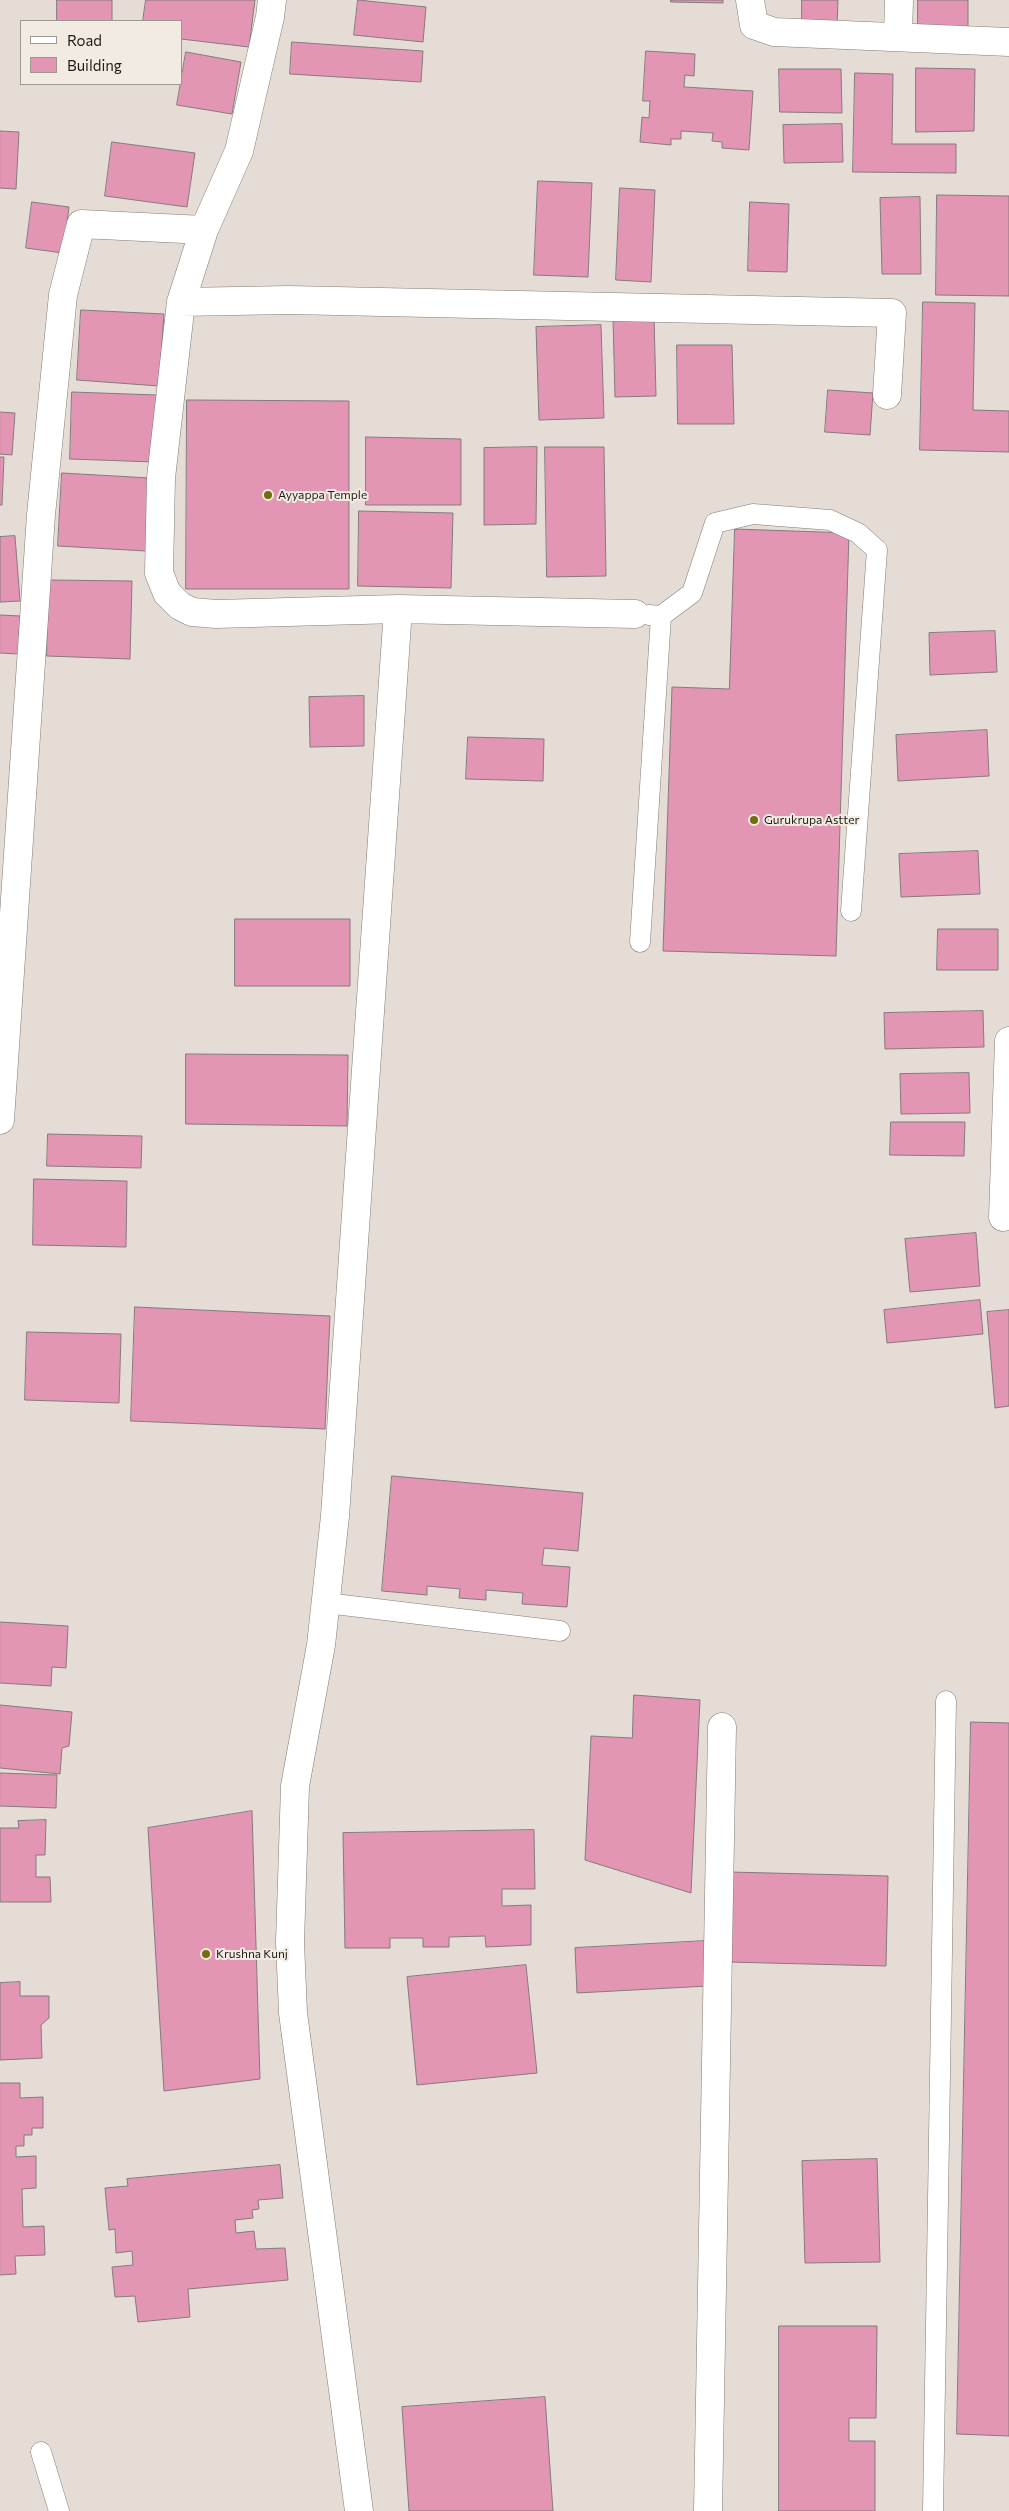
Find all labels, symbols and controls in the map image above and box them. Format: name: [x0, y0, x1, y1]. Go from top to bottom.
legend: [20, 20, 182, 85]
text: Road: [67, 31, 102, 49]
text: Building: [67, 56, 122, 74]
place label: Ayyappa Temple: [278, 488, 367, 502]
marker: Ayyappa Temple: [262, 489, 274, 501]
place label: Gurukrupa Astter: [764, 813, 859, 827]
marker: Gurukrupa Astter: [748, 814, 760, 826]
place label: Krushna Kunj: [216, 1947, 288, 1961]
marker: Krushna Kunj: [200, 1948, 212, 1960]

